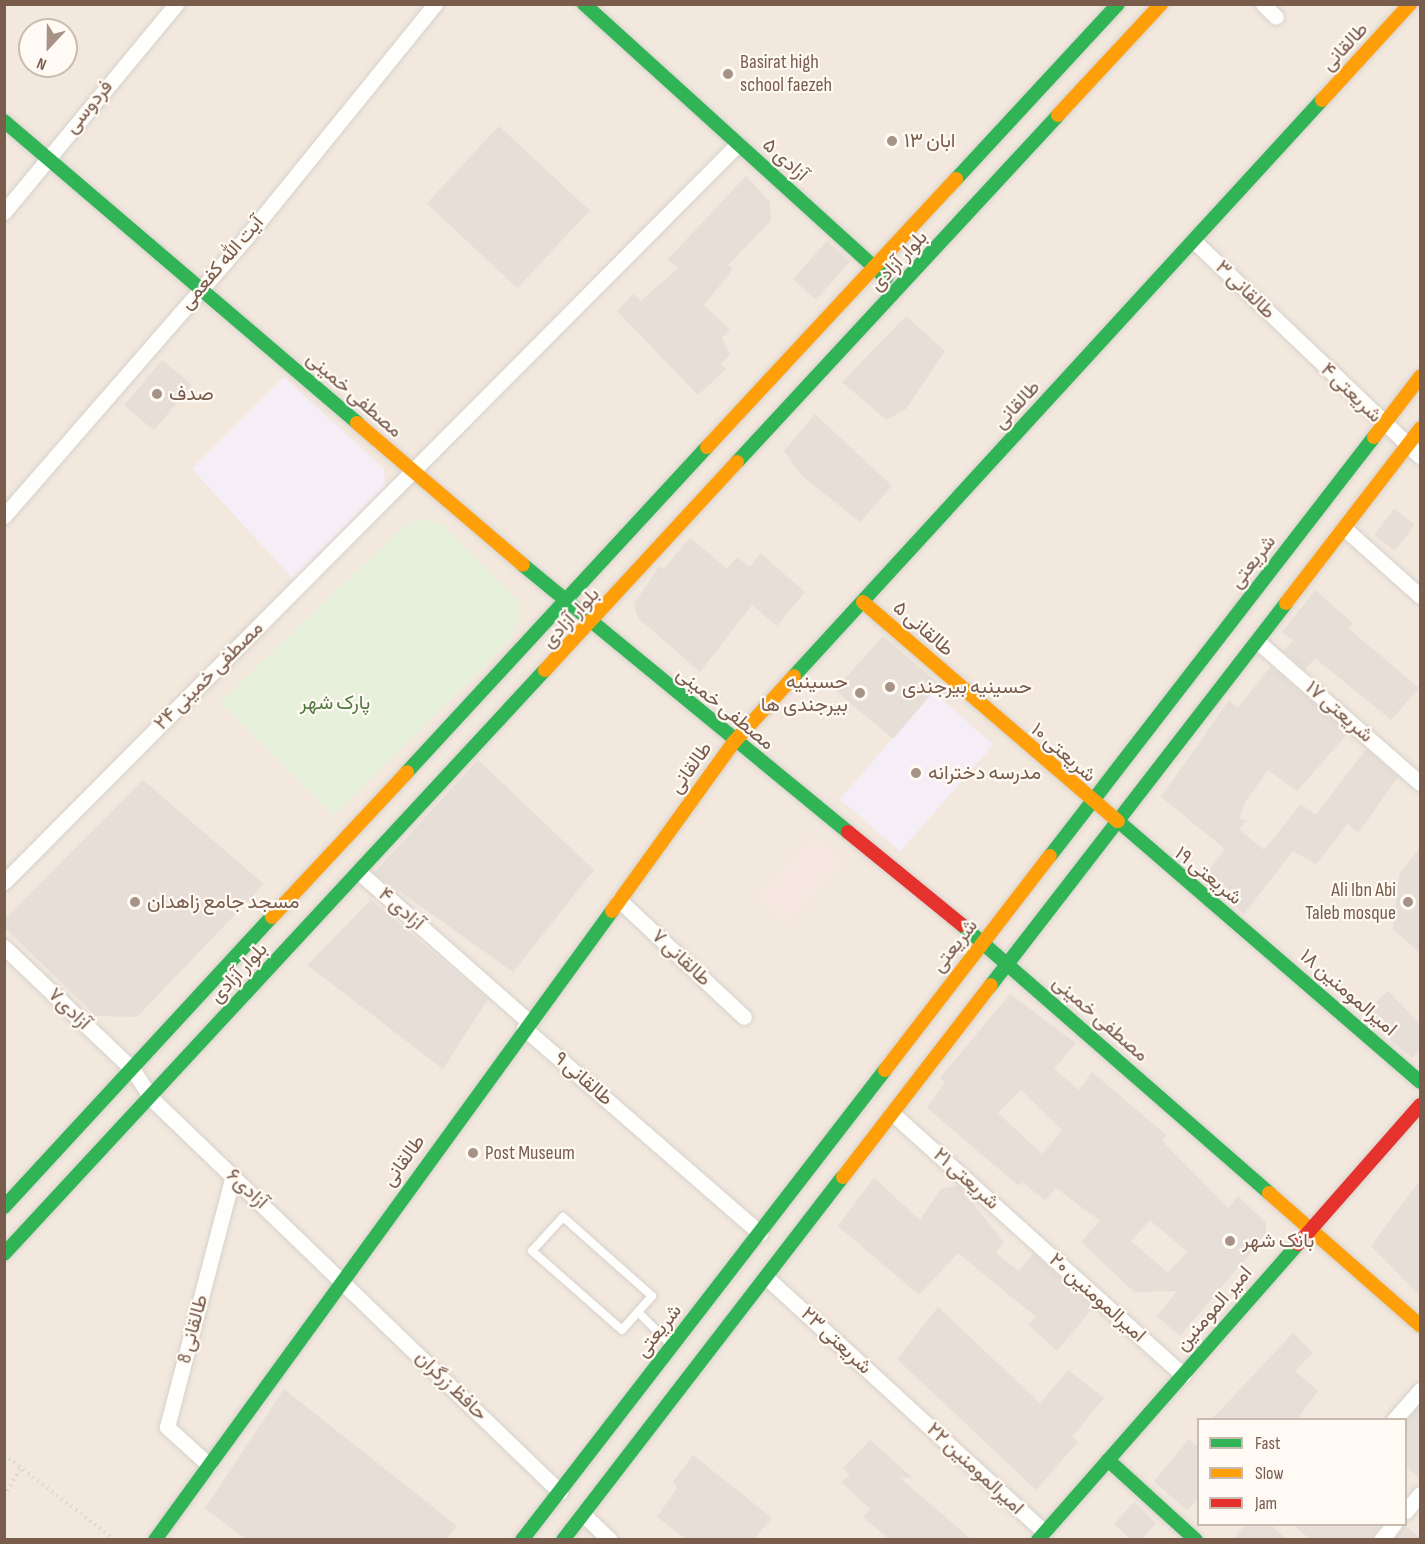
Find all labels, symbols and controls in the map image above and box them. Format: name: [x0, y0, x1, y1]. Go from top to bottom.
north arrow: [18, 18, 78, 78]
street label: طالقانی: [1316, 18, 1374, 76]
place label: Basirat high school faezeh: [740, 51, 832, 98]
text: N: [34, 53, 49, 74]
marker: Basirat high school faezeh: [721, 67, 735, 81]
street label: فردوسی: [60, 75, 118, 139]
place label: ۱۳ ابان: [904, 129, 955, 153]
street label: آزادی ۵: [757, 133, 813, 187]
marker: ۱۳ ابان: [885, 134, 899, 148]
street label: آیت الله کفعمی: [175, 211, 269, 315]
street label: بلوار آزادی: [865, 226, 933, 296]
street label: طالقانی ۳: [1210, 256, 1280, 324]
street label: مصطفی خمینی: [301, 347, 407, 443]
street label: شریعتی ۴: [1315, 358, 1387, 428]
street label: طالقانی: [988, 376, 1046, 434]
place label: صدف: [169, 382, 214, 406]
marker: صدف: [150, 387, 164, 401]
street label: شریعتی: [1225, 530, 1281, 594]
street label: بلوار آزادی: [537, 583, 605, 653]
street label: طالقانی ۵: [888, 596, 958, 662]
street label: مصطفی خمینی ۲۴: [149, 616, 269, 736]
street label: مصطفی خمینی: [671, 662, 779, 756]
place label: حسینیه بیرجندی ها: [761, 670, 848, 717]
place label: حسینیه بیرجندی: [902, 675, 1032, 699]
street label: شریعتی ۱۷: [1300, 676, 1378, 748]
marker: حسینیه بیرجندی: [883, 680, 897, 694]
marker: حسینیه بیرجندی ها: [853, 686, 867, 700]
park label: پارک شهر: [300, 691, 370, 715]
street label: شریعتی ۱۰: [1025, 718, 1101, 788]
street label: طالقانی: [664, 738, 718, 798]
place label: مدرسه دخترانه: [928, 761, 1041, 785]
marker: مدرسه دخترانه: [909, 766, 923, 780]
street label: شریعتی ۱۹: [1169, 842, 1247, 910]
place label: Ali Ibn Abi Taleb mosque: [1305, 879, 1396, 926]
street label: آزادی ۴: [373, 883, 429, 935]
place label: مسجد جامع زاهدان: [147, 890, 299, 914]
marker: مسجد جامع زاهدان: [128, 895, 142, 909]
marker: Ali Ibn Abi Taleb mosque: [1401, 895, 1415, 909]
street label: شریعتی: [927, 914, 983, 978]
street label: طالقانی ۷: [646, 924, 716, 992]
street label: بلوار آزادی: [205, 938, 273, 1008]
street label: امیرالمومنین ۱۸: [1295, 944, 1401, 1042]
street label: مصطفی خمینی: [1047, 971, 1153, 1067]
street label: آزادی۷: [43, 983, 95, 1035]
street label: طالقانی ۹: [548, 1047, 618, 1111]
street label: طالقانی: [377, 1131, 431, 1191]
place label: Post Museum: [485, 1141, 575, 1165]
street label: شریعتی ۲۱: [928, 1143, 1004, 1215]
marker: Post Museum: [466, 1146, 480, 1160]
street label: آزادی۶: [221, 1164, 273, 1214]
place label: بانک شهر: [1242, 1229, 1314, 1253]
marker: بانک شهر: [1223, 1234, 1237, 1248]
street label: امیرالمومنین ۲۰: [1044, 1248, 1150, 1348]
street label: امیر المومنین: [1171, 1262, 1257, 1356]
street label: طالقانی 8: [172, 1292, 214, 1366]
street label: شریعتی: [631, 1299, 687, 1363]
street label: شریعتی ۲۳: [796, 1302, 876, 1380]
street label: حافظ زرگران: [410, 1346, 492, 1426]
street label: امیرالمومنین ۲۲: [921, 1418, 1029, 1520]
legend: [1197, 1418, 1407, 1526]
text: Fast: [1255, 1433, 1280, 1454]
text: Slow: [1255, 1463, 1284, 1484]
text: Jam: [1255, 1493, 1277, 1514]

